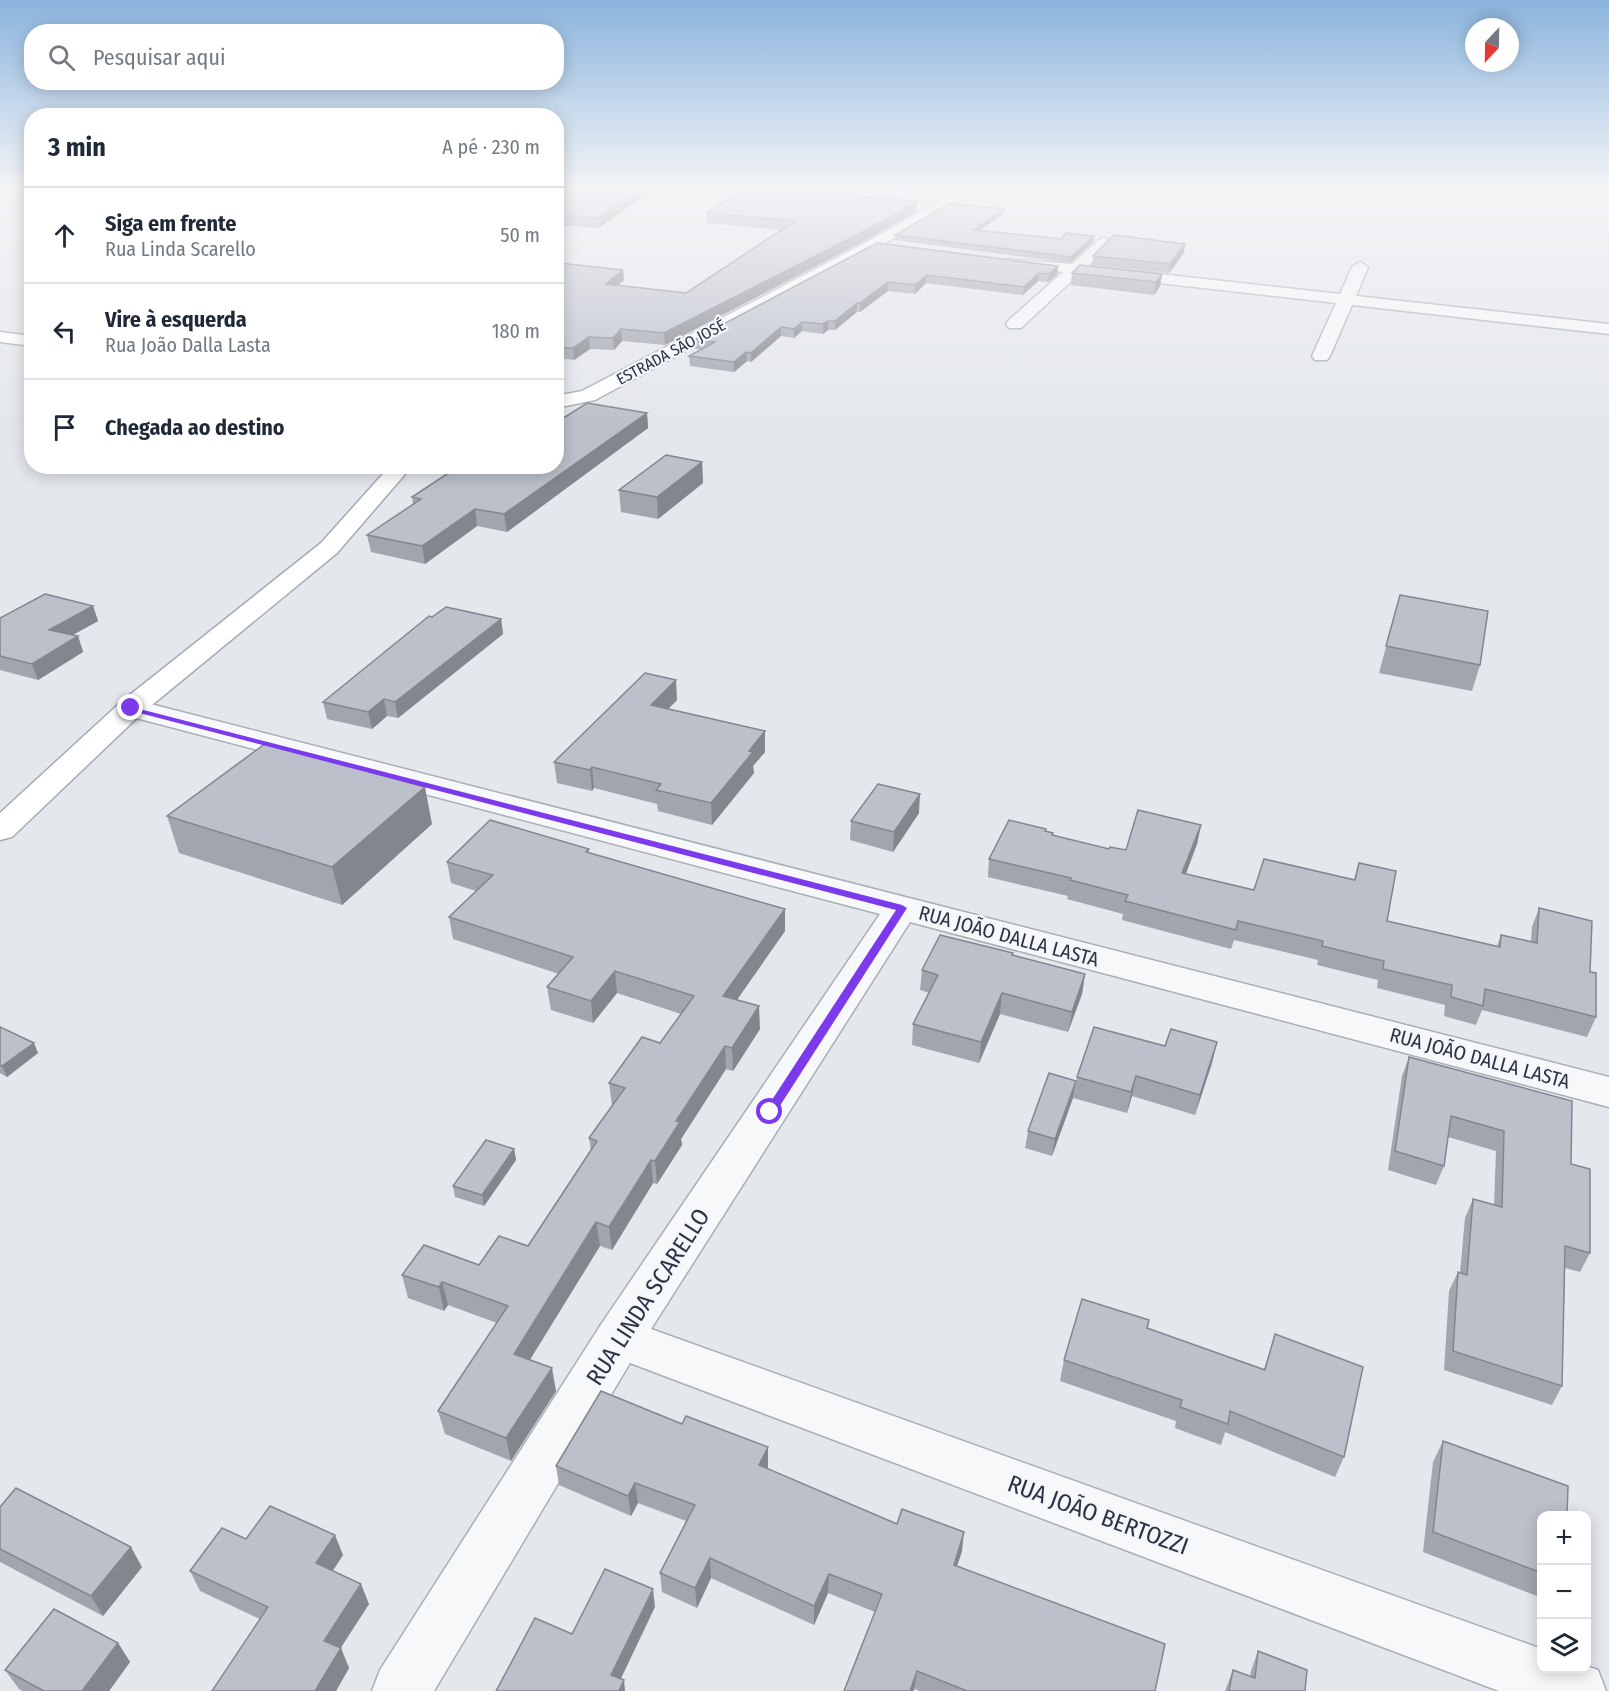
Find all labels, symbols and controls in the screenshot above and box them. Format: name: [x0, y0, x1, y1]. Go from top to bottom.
north arrow: [1465, 18, 1519, 72]
search box: [24, 24, 564, 90]
icon: search: [45, 41, 78, 74]
text: Pesquisar aqui: [93, 44, 225, 71]
text: 3 min: [48, 132, 106, 163]
text: A pé · 230 m: [442, 135, 540, 159]
text: Siga em frente: [105, 210, 236, 237]
icon: ahead: [48, 219, 81, 252]
text: 50 m: [500, 223, 540, 247]
text: Rua Linda Scarello: [105, 237, 256, 261]
text: Vire à esquerda: [105, 306, 247, 333]
icon: left: [48, 315, 81, 348]
street label: ESTRADA SÃO JOSÉ: [613, 315, 729, 389]
text: 180 m: [492, 319, 540, 343]
text: Rua João Dalla Lasta: [105, 333, 271, 357]
icon: arrive: [48, 411, 81, 444]
text: Chegada ao destino: [105, 414, 285, 441]
route end: [117, 694, 143, 720]
street label: RUA JOÃO DALLA LASTA: [916, 900, 1102, 972]
street label: RUA JOÃO DALLA LASTA: [1387, 1022, 1573, 1094]
route start: [756, 1098, 782, 1124]
street label: RUA LINDA SCARELLO: [580, 1203, 716, 1391]
street label: RUA JOÃO BERTOZZI: [1004, 1469, 1192, 1561]
map controls: [1537, 1511, 1591, 1673]
button: +: [1537, 1511, 1591, 1565]
button: −: [1537, 1565, 1591, 1619]
button: layers: [1537, 1619, 1591, 1673]

